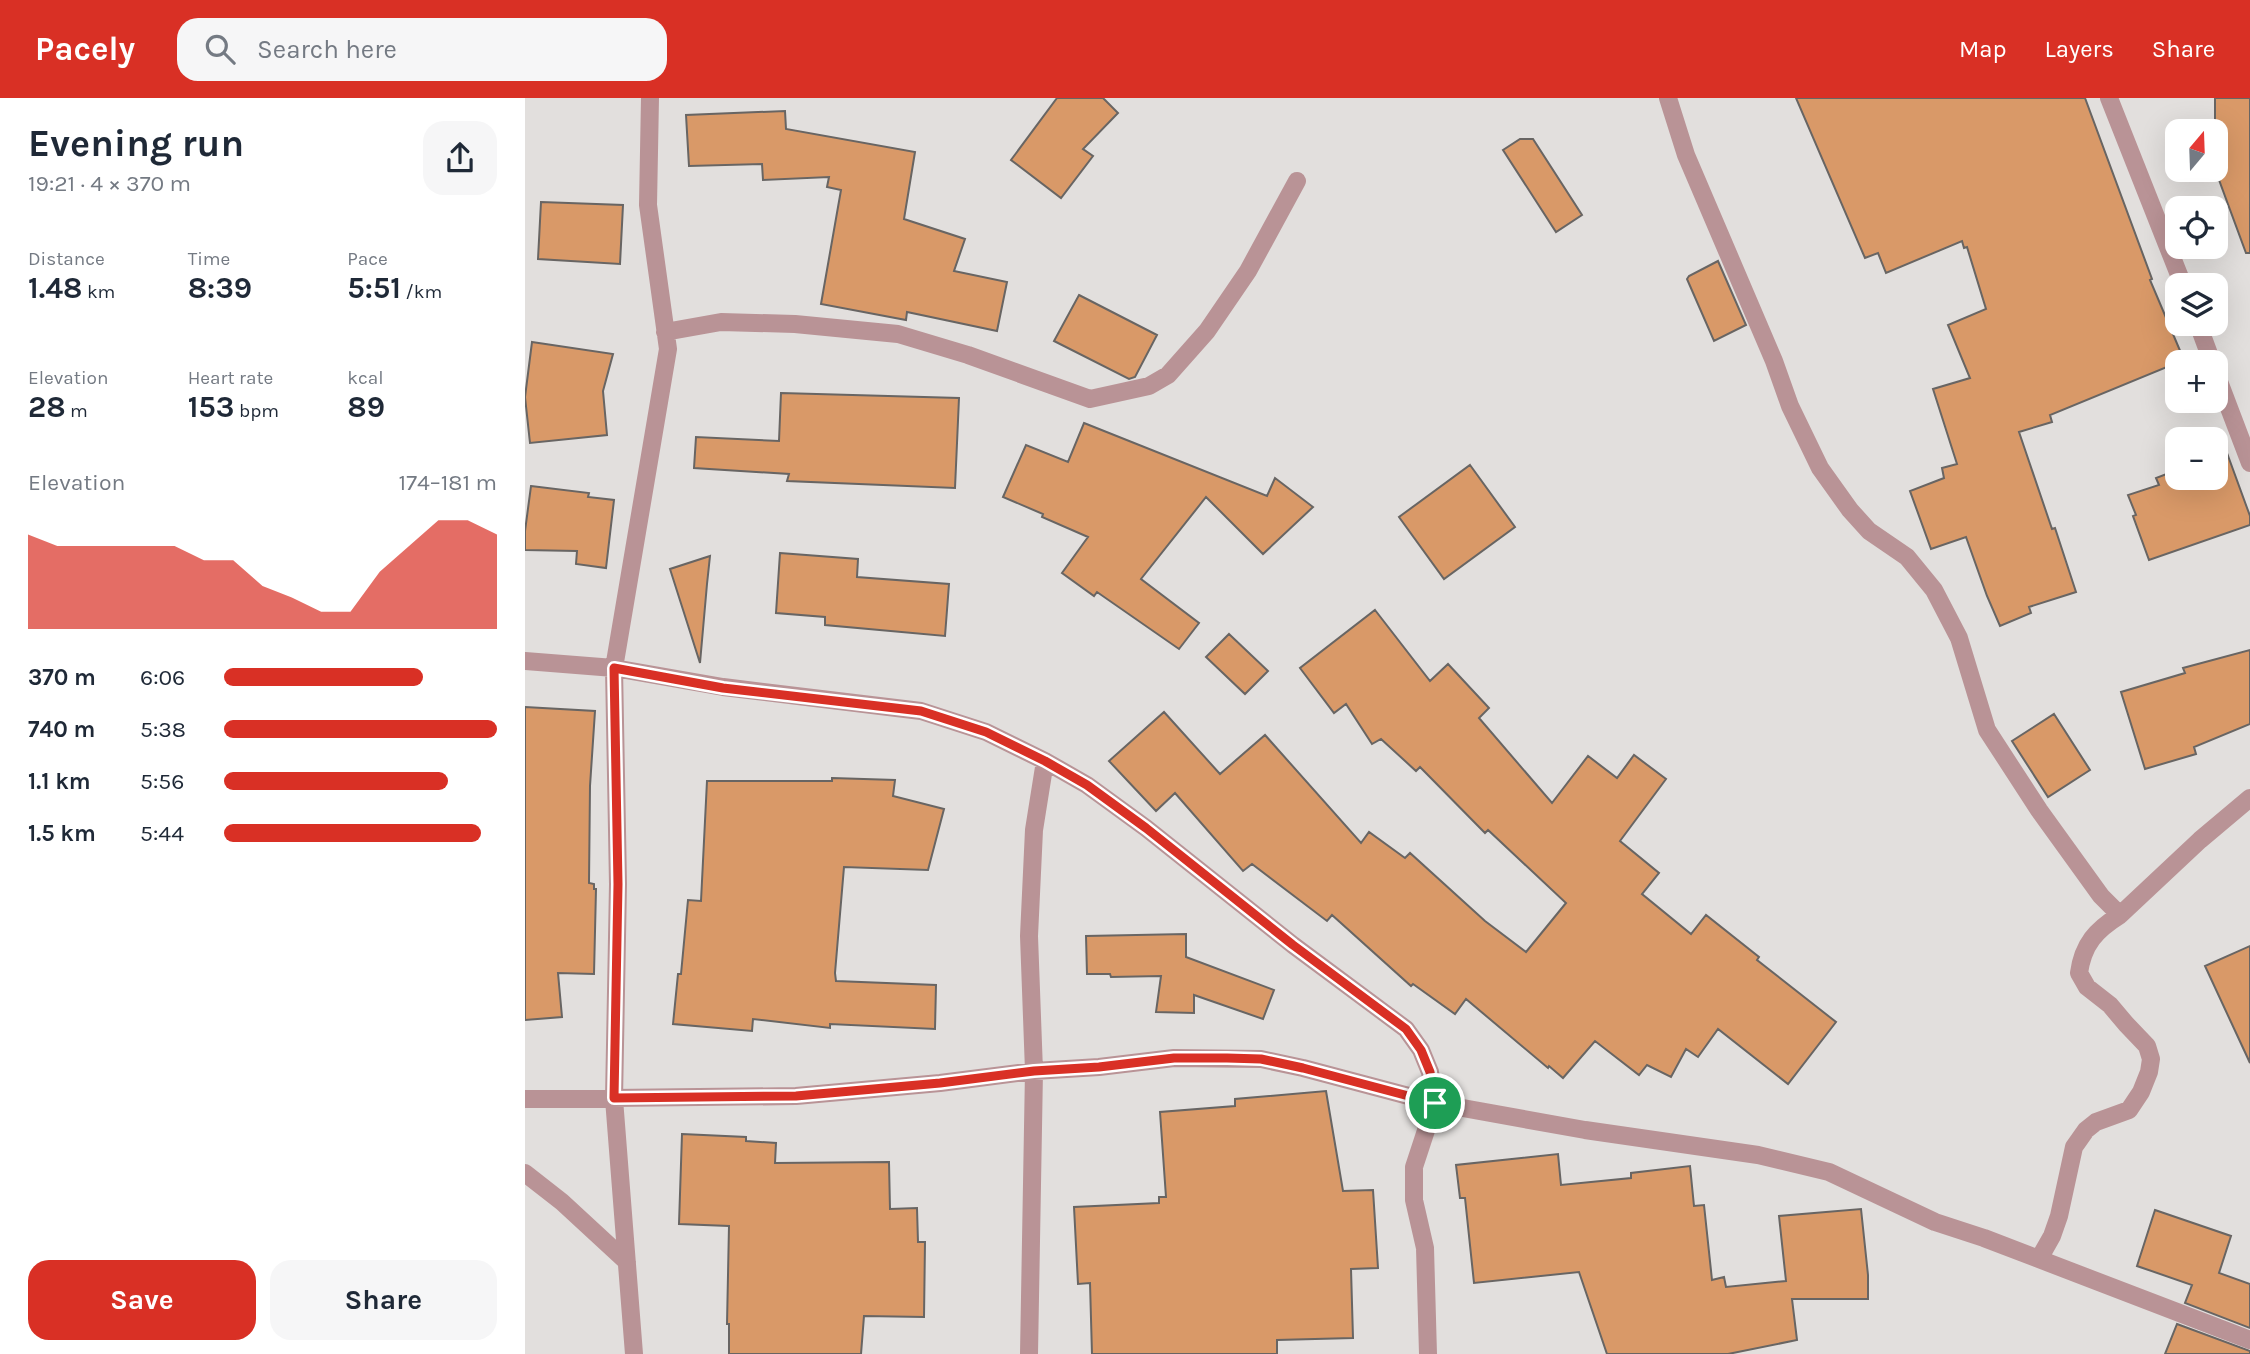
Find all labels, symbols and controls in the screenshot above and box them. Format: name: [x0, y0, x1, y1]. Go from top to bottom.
search box: [177, 18, 667, 81]
text: Pacely: [35, 30, 135, 68]
icon: search: [201, 30, 239, 68]
text: Search here: [257, 34, 397, 65]
text: Map: [1959, 35, 2007, 63]
text: Layers: [2045, 35, 2114, 63]
text: Share: [2152, 35, 2215, 63]
north arrow: [2165, 119, 2228, 182]
map controls: [2165, 119, 2228, 490]
text: Evening run: [28, 121, 244, 166]
button: share: [423, 121, 497, 195]
text: 19:21 · 4 × 370 m: [28, 170, 191, 197]
button: locate: [2165, 196, 2228, 259]
text: Distance: [28, 248, 105, 270]
text: Time: [188, 248, 230, 270]
text: Pace: [347, 248, 388, 270]
text: 1.48: [28, 270, 82, 306]
text: 8:39: [188, 270, 252, 306]
text: 5:51: [347, 270, 401, 306]
button: layers: [2165, 273, 2228, 336]
text: km: [82, 281, 115, 303]
text: /km: [401, 281, 442, 303]
button: +: [2165, 350, 2228, 413]
text: Elevation: [28, 367, 108, 389]
text: Heart rate: [188, 367, 273, 389]
text: kcal: [347, 367, 384, 389]
text: 28: [28, 389, 66, 425]
text: 153: [188, 389, 234, 425]
text: 89: [347, 389, 385, 425]
text: m: [66, 400, 88, 422]
text: bpm: [234, 400, 279, 422]
button: −: [2165, 427, 2228, 490]
text: Elevation: [28, 469, 125, 496]
text: 174–181 m: [399, 469, 497, 496]
text: 370 m: [28, 664, 96, 691]
text: 6:06: [140, 664, 185, 691]
text: 740 m: [28, 716, 95, 743]
text: 5:38: [140, 716, 186, 743]
text: 1.1 km: [28, 768, 91, 795]
text: 5:56: [140, 768, 184, 795]
text: 1.5 km: [28, 820, 96, 847]
text: 5:44: [140, 820, 184, 847]
pin: [1405, 1073, 1465, 1133]
icon: arrive: [1416, 1084, 1454, 1122]
button: Save: [28, 1260, 256, 1340]
button: Share: [270, 1260, 497, 1340]

